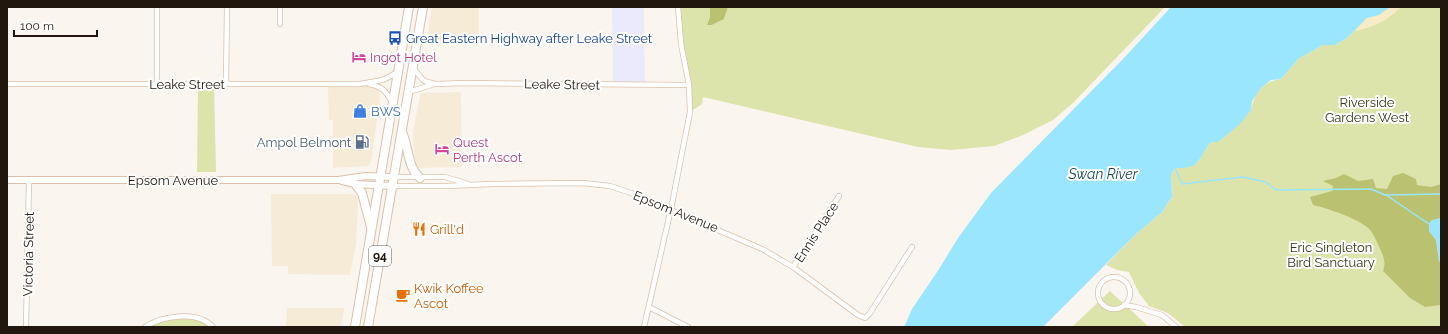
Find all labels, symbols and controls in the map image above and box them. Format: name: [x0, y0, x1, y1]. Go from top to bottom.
scale bar: [14, 12, 97, 38]
text: 100 m: [20, 19, 54, 33]
bus stop icon: Great Eastern Highway after Leake Street: [387, 30, 403, 46]
place label: Great Eastern Highway after Leake Street: [406, 31, 653, 46]
hotel icon: Ingot Hotel: [351, 49, 367, 65]
place label: Ingot Hotel: [370, 50, 437, 65]
street label: Leake Street: [524, 76, 601, 93]
street label: Leake Street: [149, 77, 225, 92]
park label: Riverside Gardens West: [1325, 95, 1410, 125]
shop icon: BWS: [352, 103, 368, 119]
place label: BWS: [371, 104, 401, 119]
fuel station icon: Ampol Belmont: [354, 134, 370, 150]
place label: Ampol Belmont: [257, 135, 352, 150]
place label: Quest Perth Ascot: [453, 135, 523, 165]
hotel icon: Quest Perth Ascot: [434, 141, 450, 157]
water label: Swan River: [1068, 166, 1139, 182]
street label: Epsom Avenue: [128, 173, 219, 188]
street label: Epsom Avenue: [631, 188, 721, 235]
street label: Ennis Place: [791, 199, 842, 265]
street label: Victoria Street: [20, 211, 37, 296]
restaurant icon: Grill'd: [411, 221, 427, 237]
place label: Grill'd: [430, 222, 464, 237]
park label: Eric Singleton Bird Sanctuary: [1287, 240, 1375, 270]
road number: 94: [369, 246, 391, 266]
place label: Kwik Koffee Ascot: [414, 281, 484, 311]
cafe icon: Kwik Koffee Ascot: [395, 287, 411, 303]

